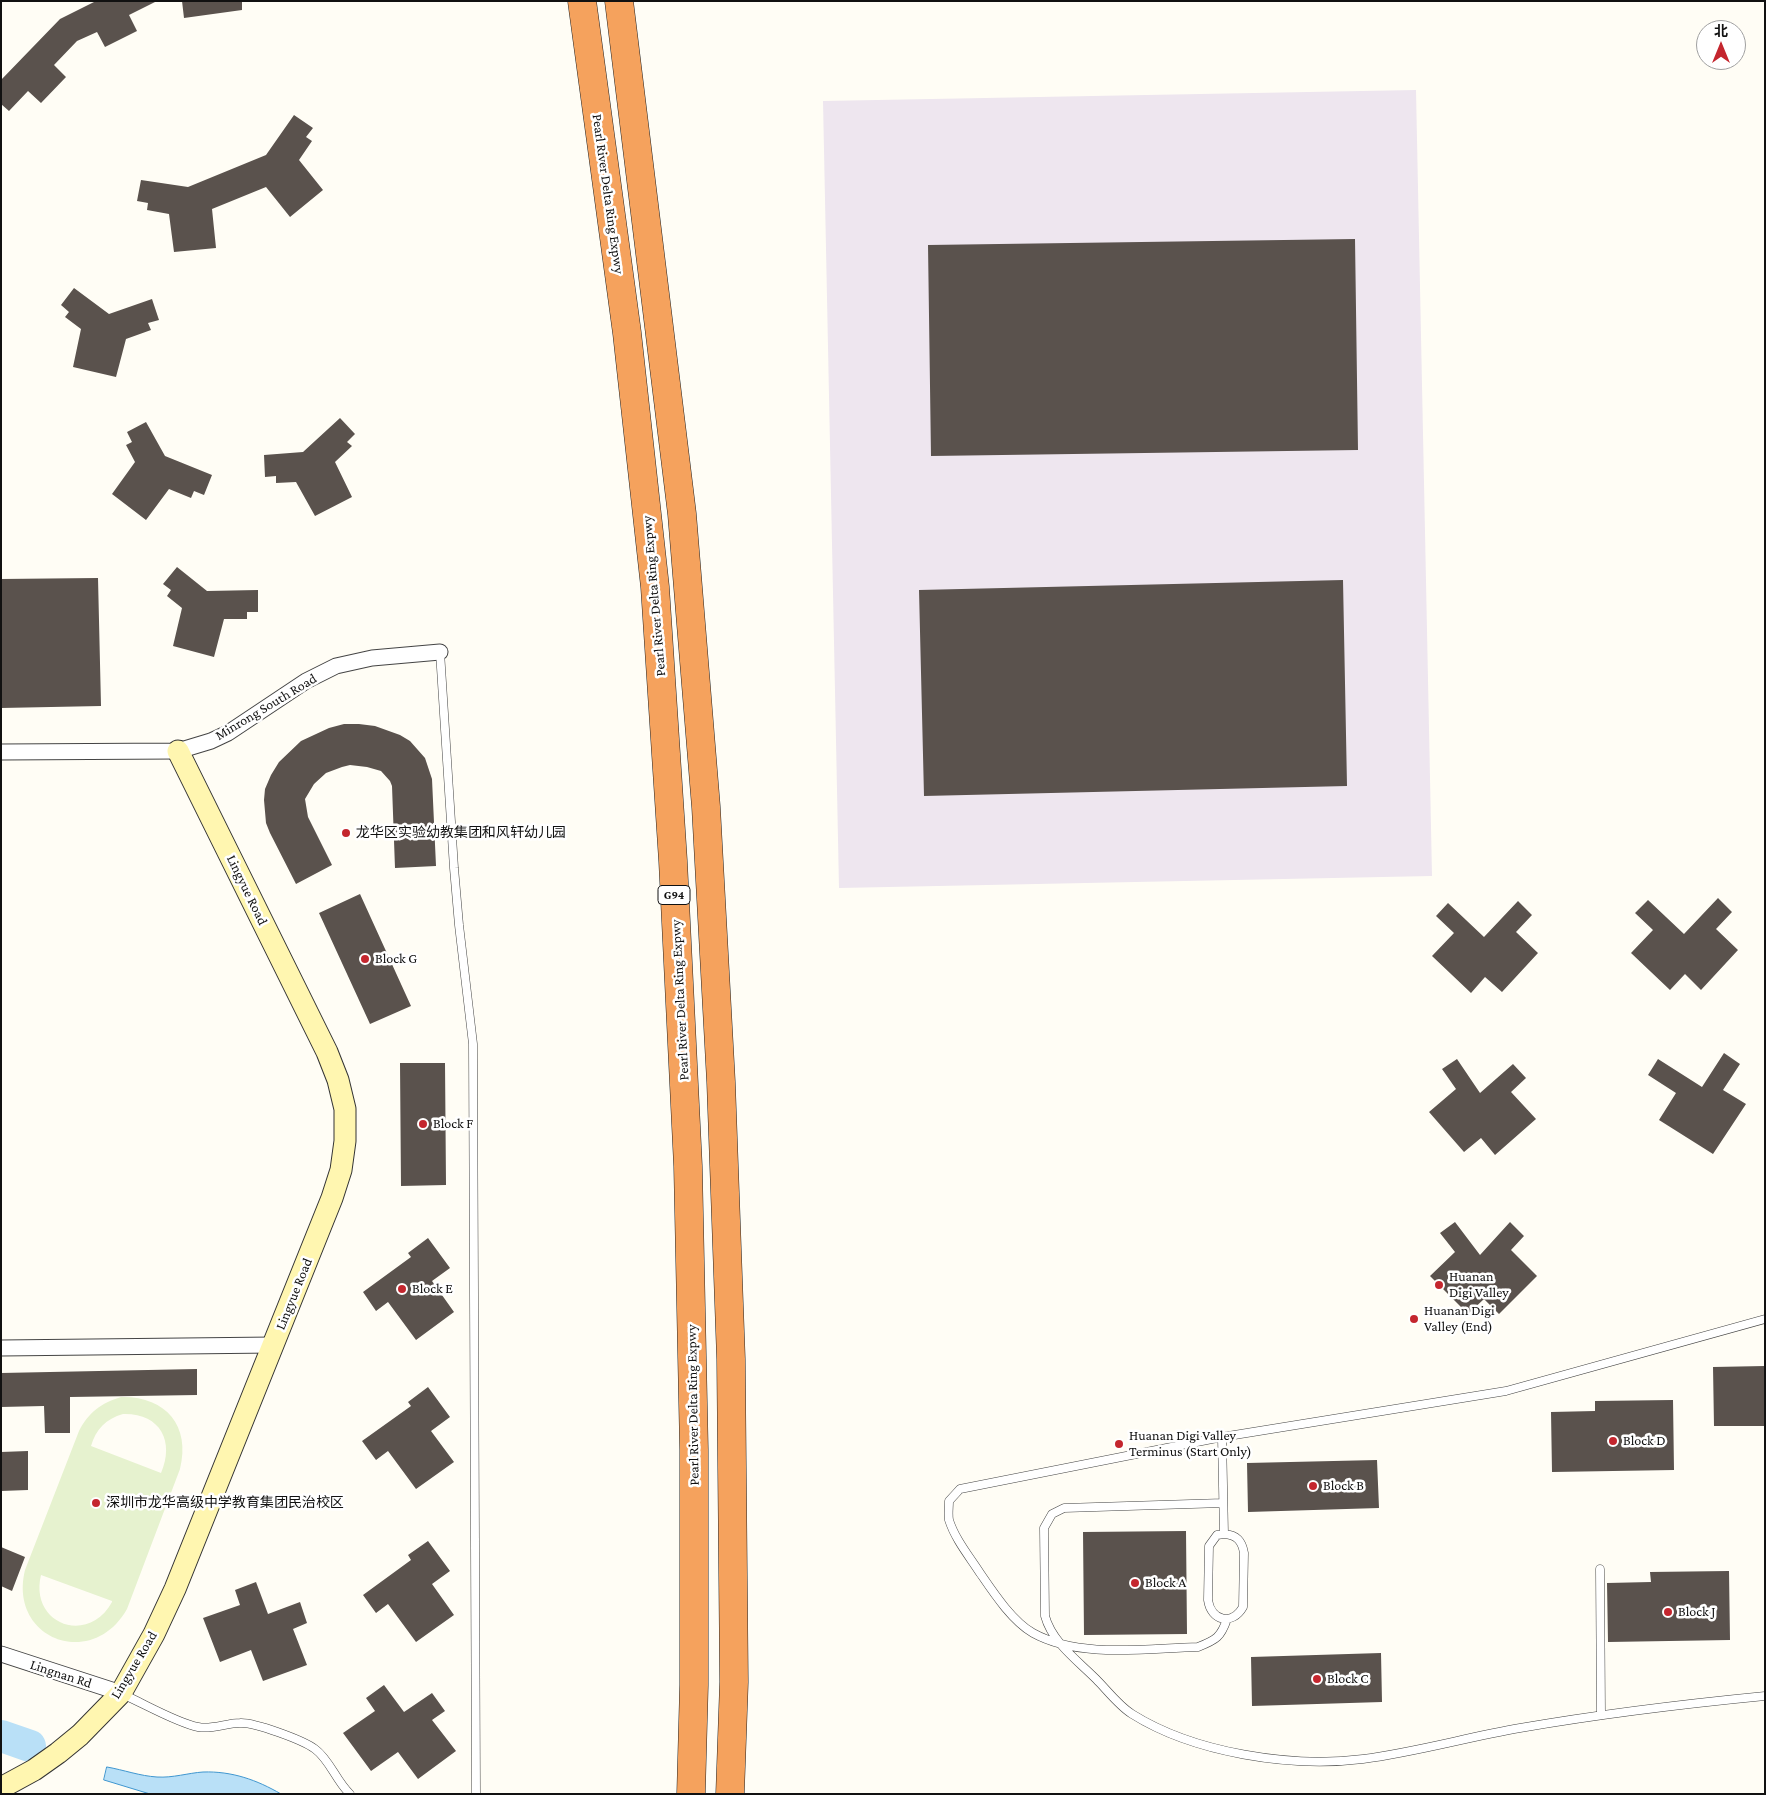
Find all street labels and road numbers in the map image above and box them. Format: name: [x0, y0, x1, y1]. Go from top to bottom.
street label: Pearl River Delta Ring Expwy: [588, 113, 628, 275]
street label: Pearl River Delta Ring Expwy: [639, 515, 669, 677]
street label: Minrong South Road: [212, 670, 320, 744]
street label: Lingyue Road: [223, 852, 271, 928]
road number: G94: [658, 886, 690, 904]
street label: Pearl River Delta Ring Expwy: [667, 919, 693, 1081]
street label: Lingyue Road: [272, 1256, 316, 1332]
street label: Pearl River Delta Ring Expwy: [683, 1324, 703, 1486]
street label: Lingyue Road: [107, 1628, 161, 1702]
street label: Lingnan Rd: [28, 1656, 94, 1692]

